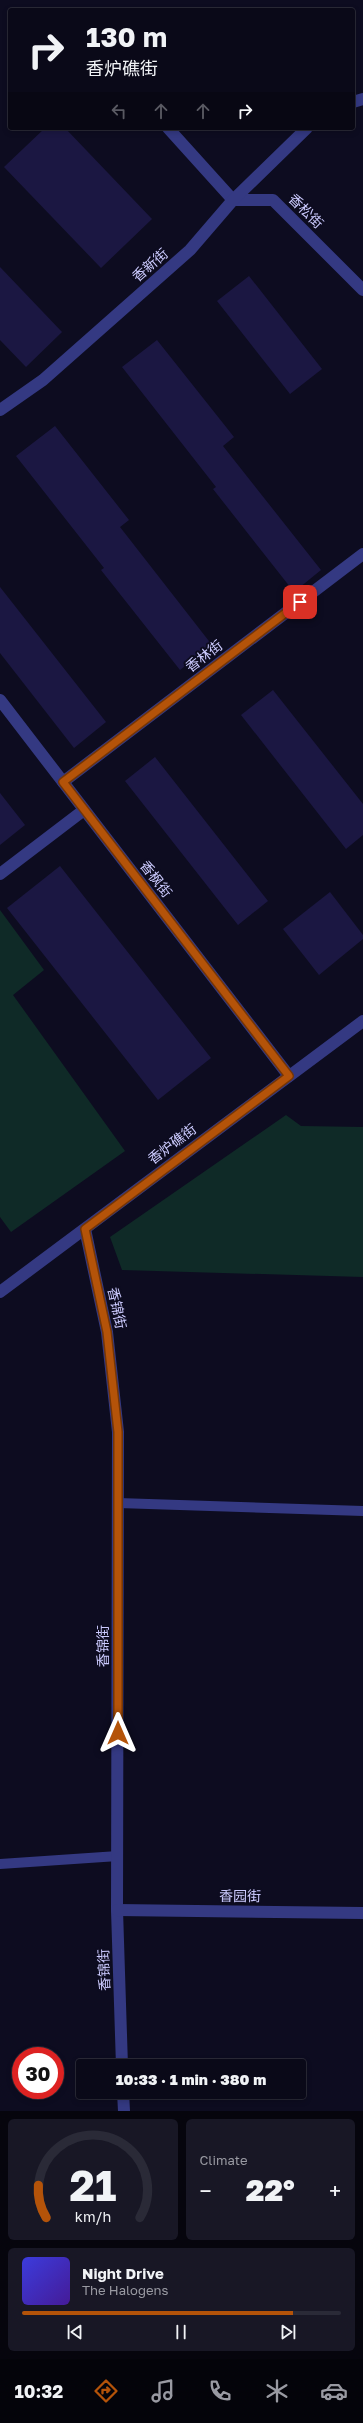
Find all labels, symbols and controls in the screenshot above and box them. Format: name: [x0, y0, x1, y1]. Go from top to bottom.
text: 130 m: [86, 20, 167, 53]
icon: right: [20, 24, 72, 76]
text: 香炉礁街: [86, 57, 158, 79]
icon: left: [108, 100, 130, 122]
icon: ahead: [150, 100, 172, 122]
icon: ahead: [192, 100, 214, 122]
icon: right: [234, 100, 256, 122]
street label: 香松街: [285, 190, 327, 232]
street label: 香新街: [128, 244, 171, 285]
pin: [283, 585, 317, 619]
icon: arrive: [289, 591, 311, 613]
street label: 香林街: [182, 636, 226, 675]
street label: 香枫街: [137, 857, 176, 900]
street label: 香炉礁街: [144, 1120, 199, 1167]
street label: 香锦街: [105, 1286, 130, 1330]
street label: 香锦街: [94, 1625, 111, 1667]
position arrow: [97, 1712, 139, 1754]
street label: 香园街: [219, 1887, 261, 1904]
street label: 香锦街: [94, 1949, 113, 1991]
speed limit sign: 30: [12, 2047, 64, 2099]
text: 10:33 · 1 min · 380 m: [116, 2070, 266, 2088]
text: Climate: [200, 2152, 247, 2168]
text: 21: [69, 2159, 116, 2209]
text: 22°: [246, 2172, 295, 2208]
text: −: [200, 2177, 212, 2204]
text: +: [329, 2177, 341, 2204]
text: km/h: [75, 2207, 111, 2224]
text: Night Drive: [82, 2264, 164, 2282]
text: The Halogens: [82, 2282, 168, 2298]
icon: previous: [64, 2321, 86, 2343]
icon: pause: [170, 2321, 192, 2343]
icon: next: [277, 2321, 299, 2343]
icon: directions: [92, 2377, 120, 2405]
icon: music: [149, 2377, 177, 2405]
icon: phone: [206, 2377, 234, 2405]
icon: climate: [263, 2377, 291, 2405]
icon: car: [320, 2377, 348, 2405]
text: 10:32: [15, 2380, 63, 2402]

